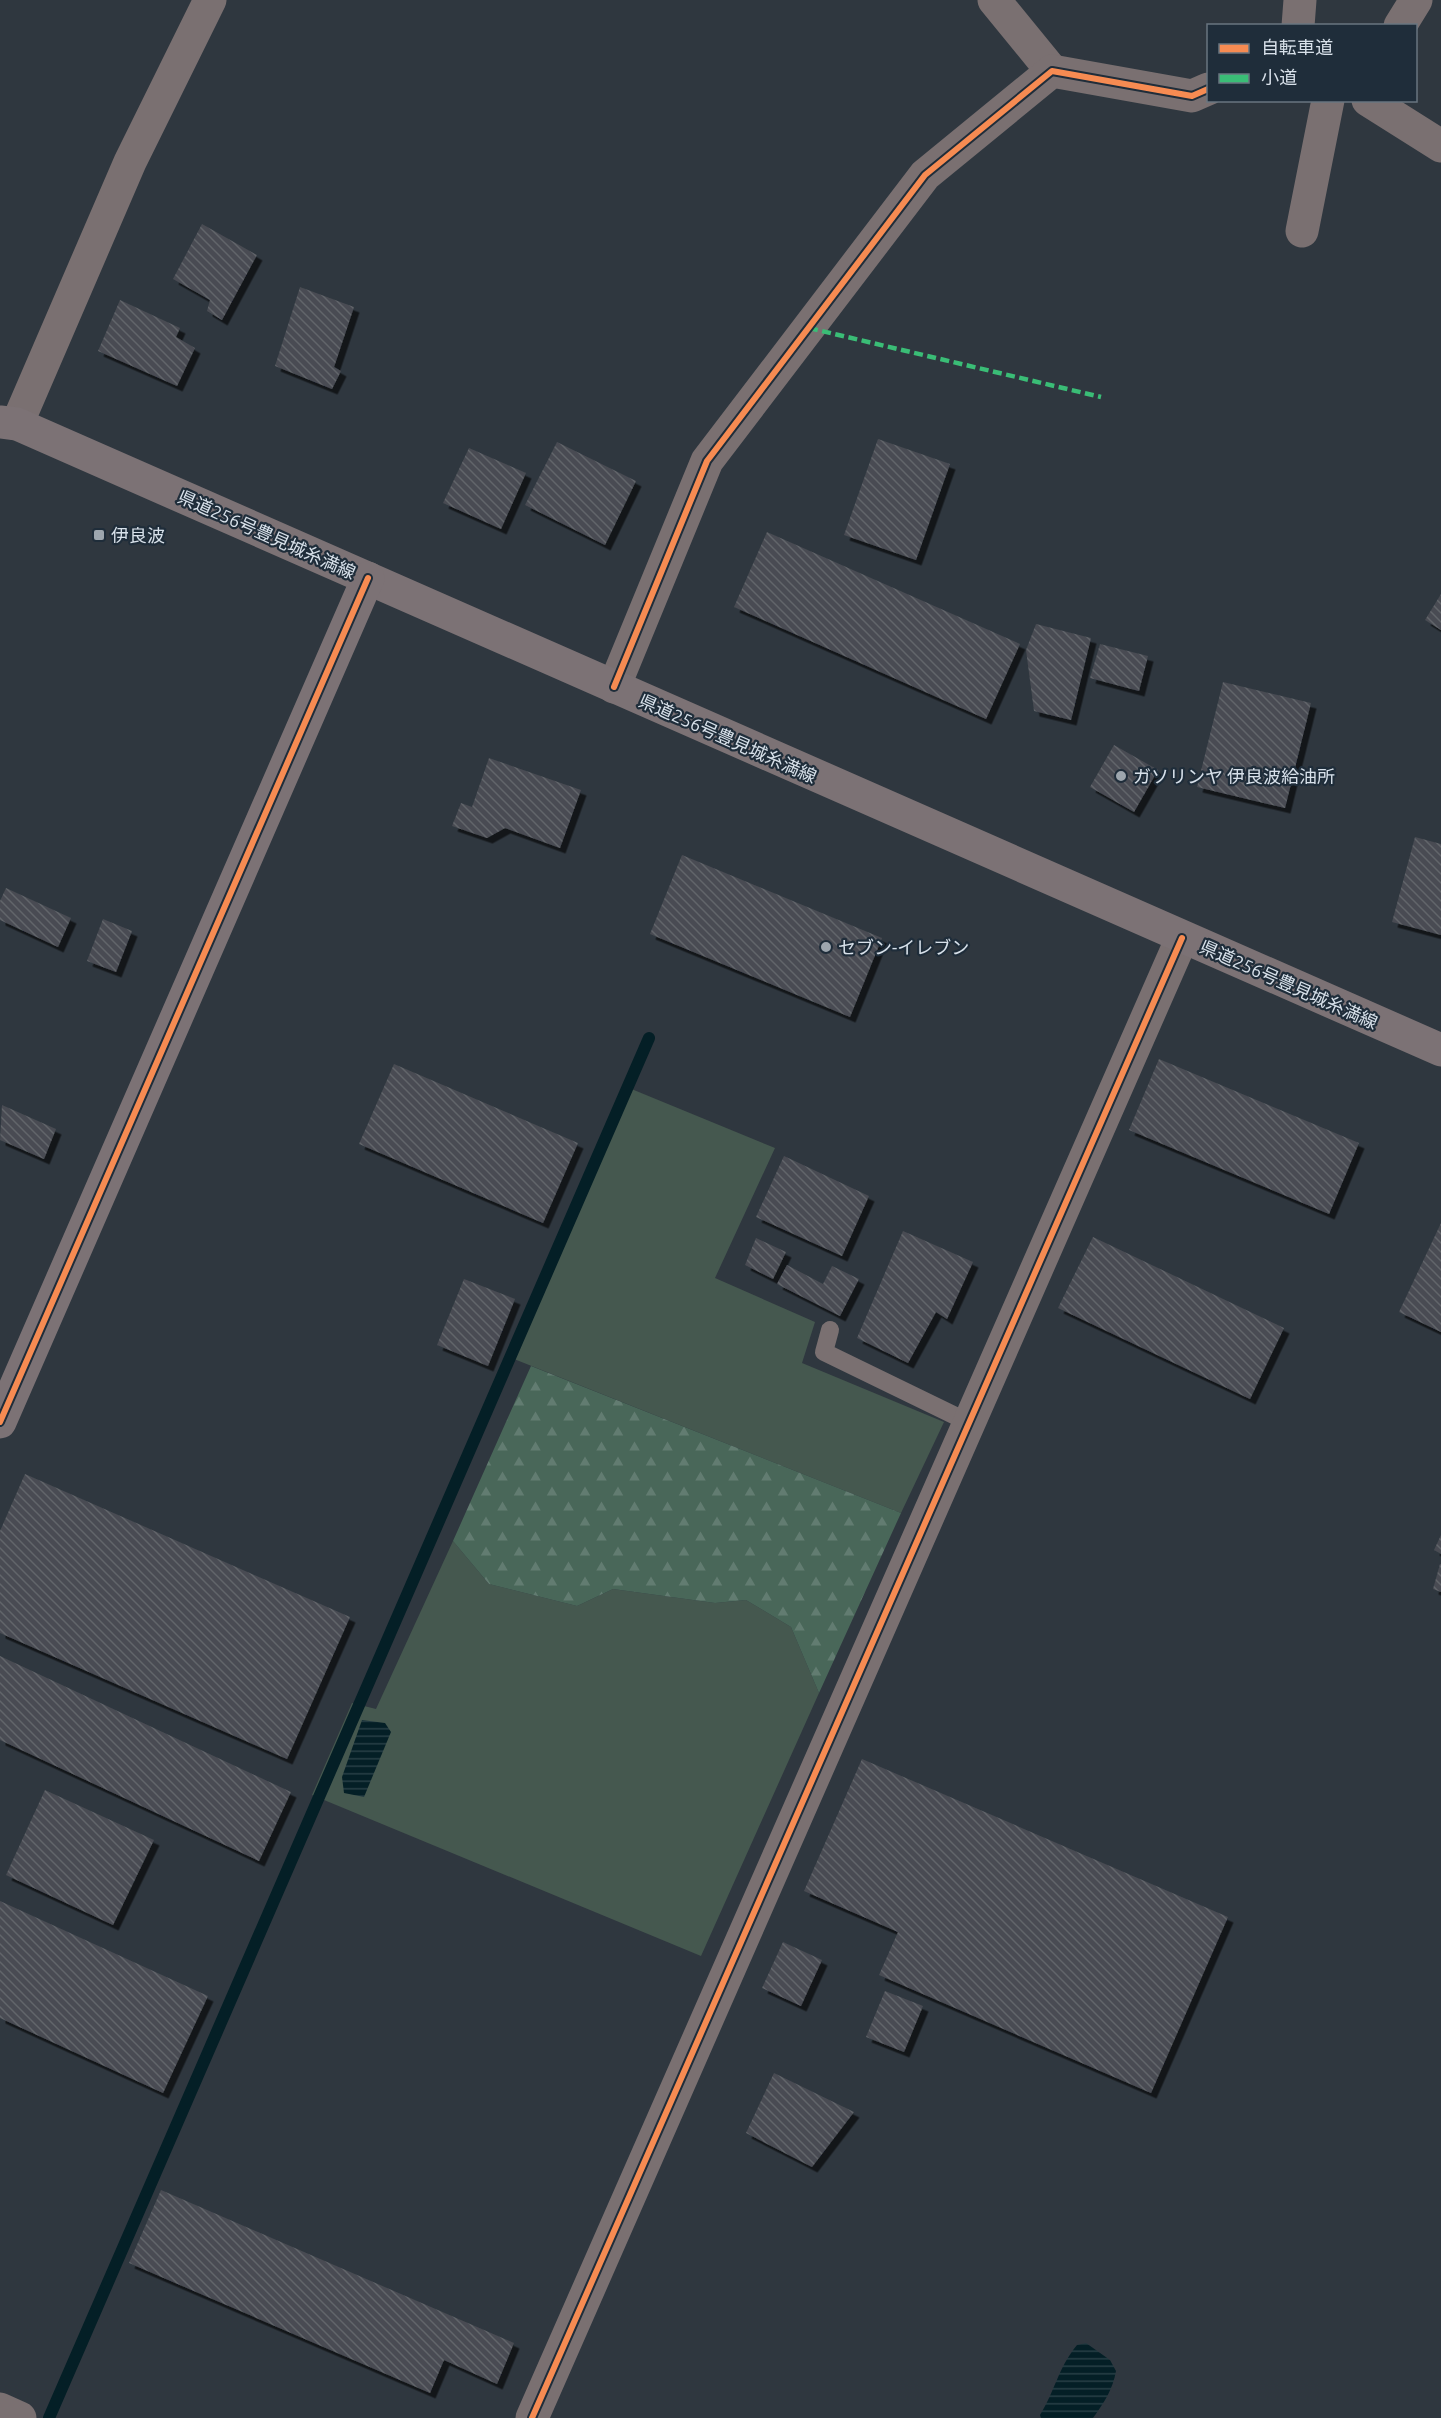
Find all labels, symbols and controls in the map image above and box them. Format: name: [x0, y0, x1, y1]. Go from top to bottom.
legend: [1207, 24, 1417, 102]
text: 自転車道: [1261, 37, 1333, 57]
text: 小道: [1261, 67, 1297, 87]
street label: 県道256号豊見城糸満線: [175, 486, 359, 582]
place label: 伊良波: [111, 525, 165, 545]
marker: 伊良波: [92, 528, 106, 542]
street label: 県道256号豊見城糸満線: [636, 690, 820, 786]
place label: ガソリンヤ 伊良波給油所: [1133, 766, 1335, 786]
marker: ガソリンヤ 伊良波給油所: [1114, 769, 1128, 783]
street label: 県道256号豊見城糸満線: [1197, 936, 1381, 1032]
place label: セブン-イレブン: [838, 937, 969, 957]
marker: セブン-イレブン: [819, 940, 833, 954]

